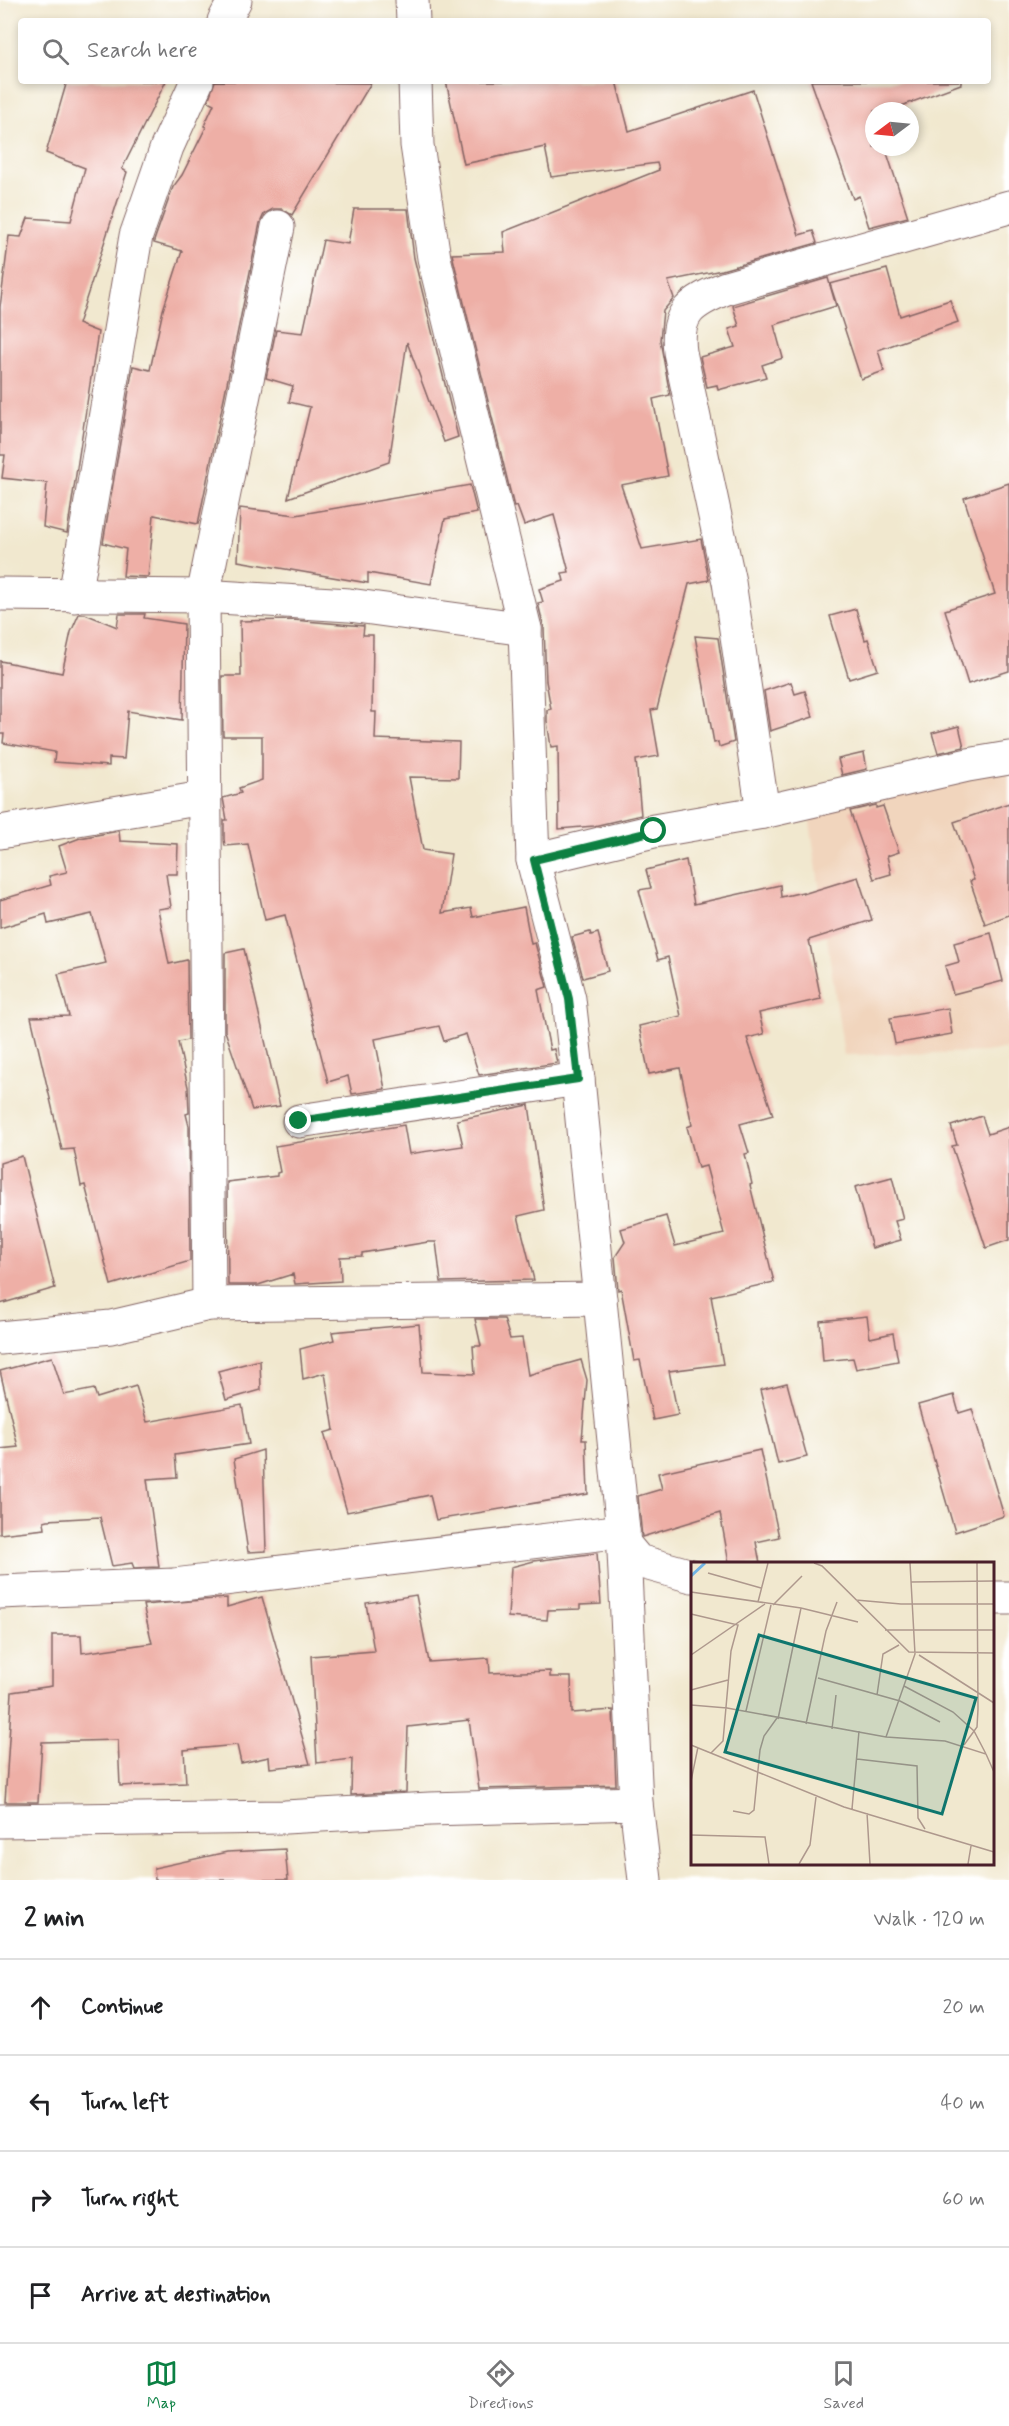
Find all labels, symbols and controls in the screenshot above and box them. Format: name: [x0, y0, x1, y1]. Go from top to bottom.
search box: [18, 18, 991, 84]
icon: search: [39, 35, 72, 68]
text: Search here: [87, 37, 198, 65]
north arrow: [865, 102, 919, 156]
route start: [640, 817, 666, 843]
route end: [285, 1107, 311, 1133]
inset map: [691, 1562, 994, 1865]
text: 2 min: [24, 1902, 85, 1936]
text: Walk · 120 m: [874, 1906, 985, 1933]
icon: ahead: [24, 1991, 57, 2024]
text: Continue: [81, 1993, 163, 2021]
text: 20 m: [942, 1994, 985, 2021]
icon: left: [24, 2087, 57, 2120]
text: Turn left: [81, 2089, 169, 2117]
text: 40 m: [941, 2090, 985, 2117]
icon: right: [24, 2183, 57, 2216]
text: Turn right: [81, 2185, 179, 2213]
text: 60 m: [942, 2186, 985, 2213]
icon: arrive: [24, 2279, 57, 2312]
text: Arrive at destination: [81, 2281, 271, 2309]
tab: Map: [145, 2357, 178, 2414]
tab: Directions: [468, 2357, 534, 2414]
tab: Saved: [824, 2357, 864, 2414]

